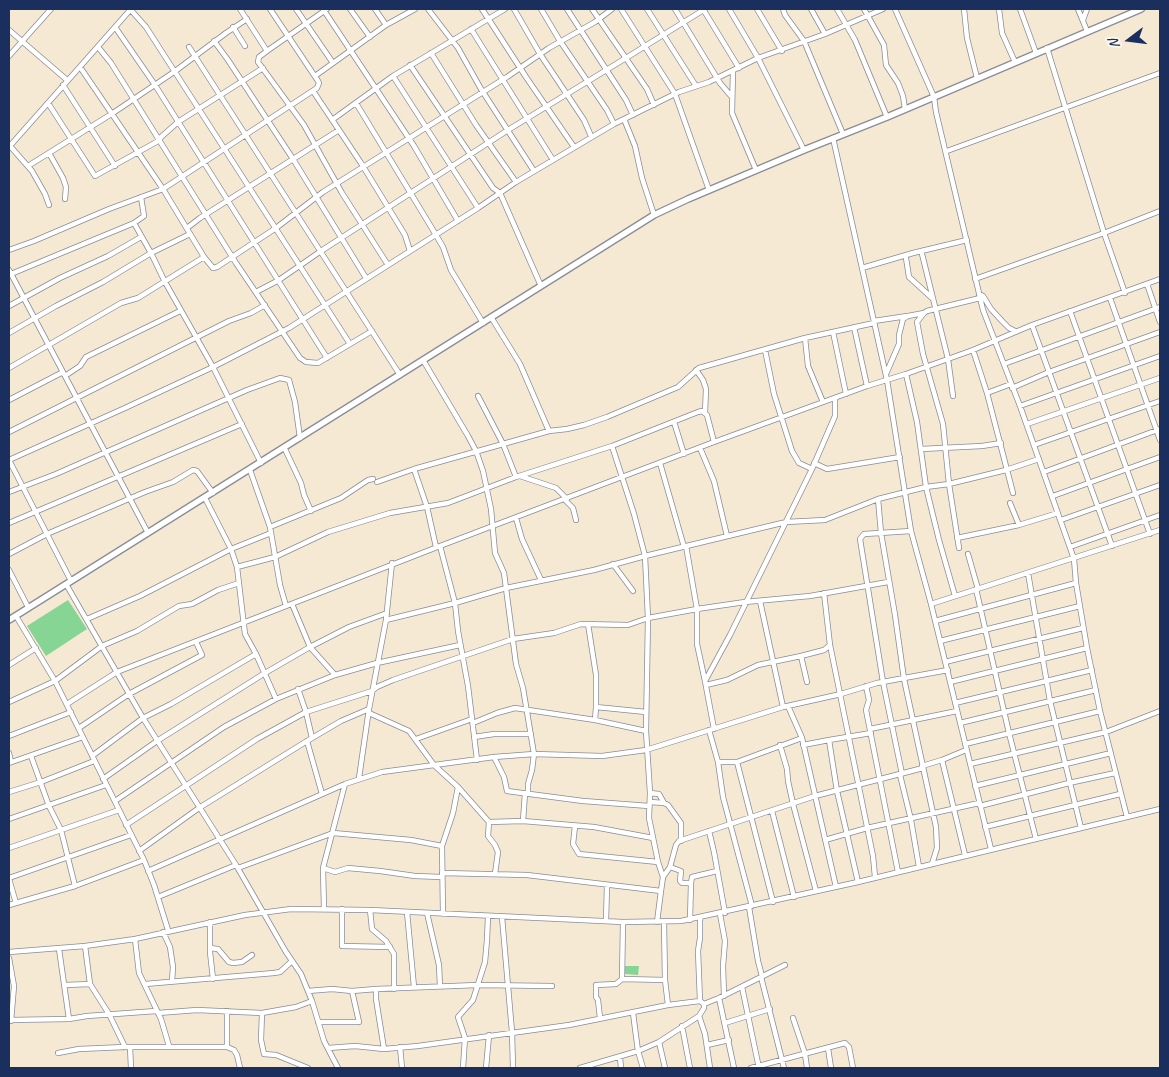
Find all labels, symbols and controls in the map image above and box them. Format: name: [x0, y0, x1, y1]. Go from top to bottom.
north arrow: [1104, 15, 1154, 65]
text: N: [1105, 38, 1123, 50]

